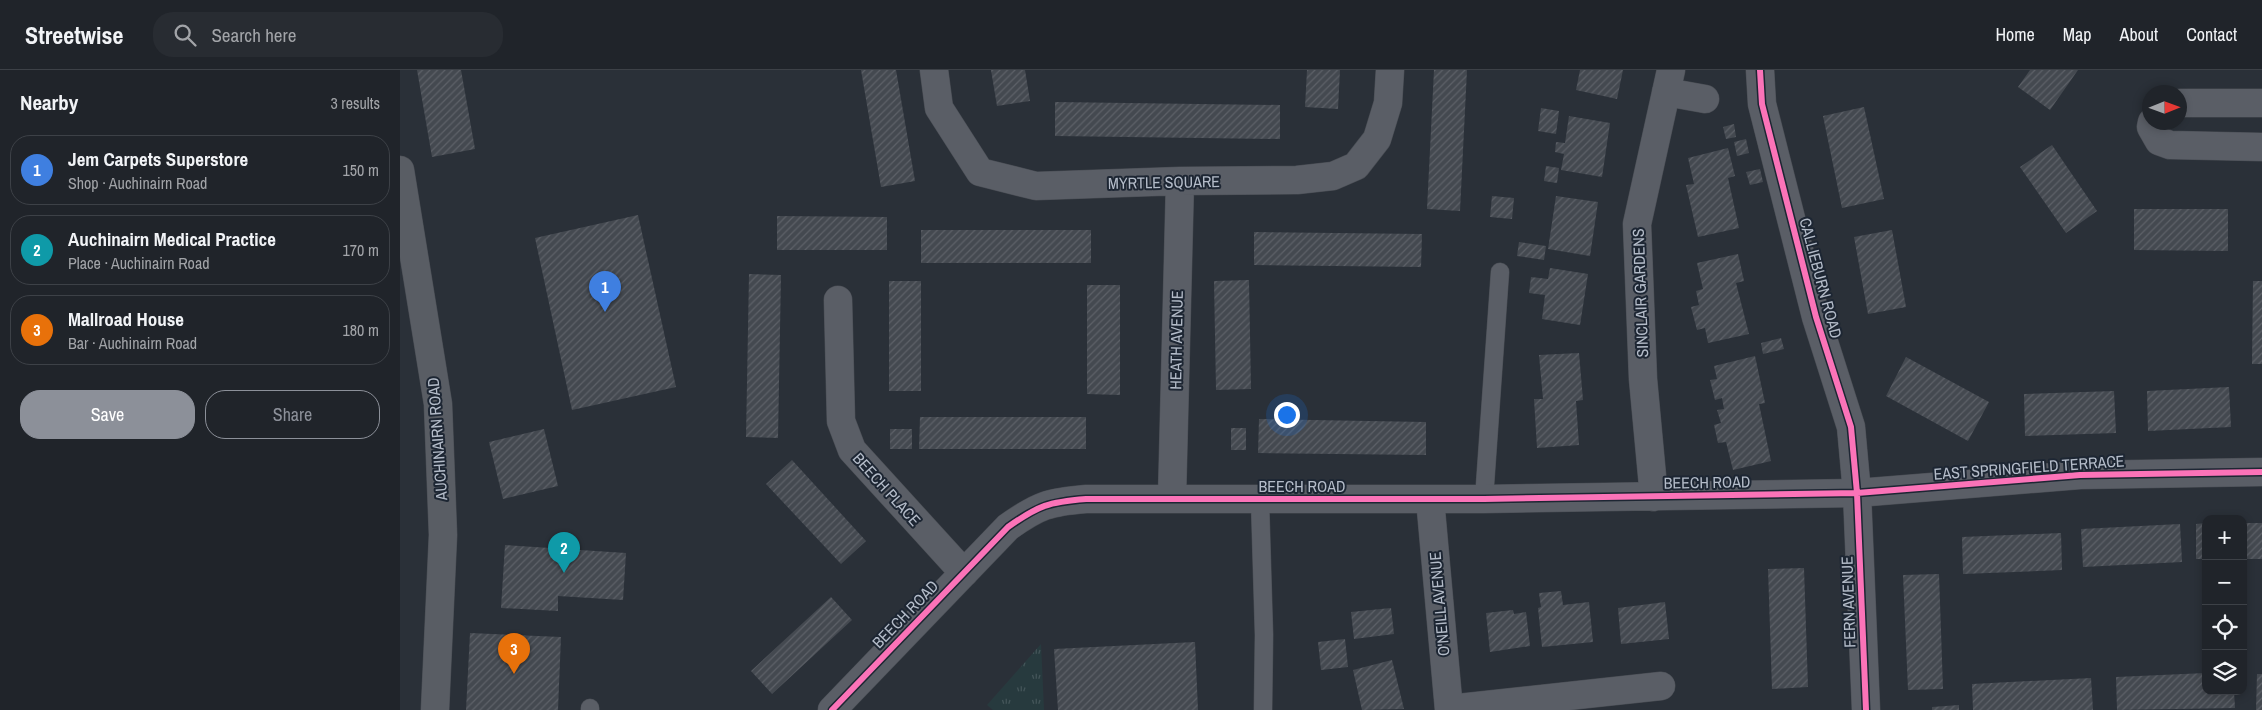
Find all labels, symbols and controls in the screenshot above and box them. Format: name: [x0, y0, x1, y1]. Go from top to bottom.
search box: [153, 12, 503, 57]
text: Streetwise: [25, 19, 123, 51]
icon: search: [171, 21, 199, 49]
text: Search here: [211, 22, 296, 48]
text: Home: [1995, 22, 2035, 47]
text: Map: [2063, 22, 2092, 47]
text: About: [2120, 22, 2158, 47]
text: Contact: [2186, 22, 2237, 47]
north arrow: [2142, 85, 2187, 130]
text: Nearby: [20, 88, 78, 117]
text: 3 results: [330, 92, 380, 114]
text: Jem Carpets Superstore: [68, 146, 248, 172]
text: 1: [33, 159, 41, 181]
text: 150 m: [343, 159, 379, 181]
street label: MYRTLE SQUARE: [1108, 170, 1220, 194]
text: Shop · Auchinairn Road: [68, 172, 207, 194]
street label: CALLIEBURN ROAD: [1794, 215, 1848, 341]
text: Auchinairn Medical Practice: [68, 226, 276, 252]
street label: SINCLAIR GARDENS: [1627, 228, 1653, 358]
text: 2: [33, 239, 41, 261]
text: 170 m: [343, 239, 379, 261]
text: Place · Auchinairn Road: [68, 252, 210, 274]
pin: 1: [589, 271, 621, 312]
street label: HEATH AVENUE: [1164, 290, 1188, 390]
text: Mallroad House: [68, 306, 184, 332]
text: 3: [33, 319, 41, 341]
text: 180 m: [343, 319, 379, 341]
text: Bar · Auchinairn Road: [68, 332, 197, 354]
street label: AUCHINAIRN ROAD: [422, 377, 452, 502]
button: Save: [20, 390, 195, 439]
button: Share: [205, 390, 380, 439]
your location: [1274, 402, 1300, 428]
street label: BEECH PLACE: [848, 448, 926, 530]
street label: EAST SPRINGFIELD TERRACE: [1933, 449, 2125, 485]
street label: BEECH ROAD: [1663, 470, 1751, 494]
street label: BEECH ROAD: [1259, 475, 1345, 497]
map controls: [2202, 515, 2247, 695]
button: +: [2202, 515, 2247, 560]
pin: 2: [548, 532, 580, 573]
street label: O'NEILL AVENUE: [1423, 551, 1455, 657]
street label: FERN AVENUE: [1835, 556, 1861, 648]
button: −: [2202, 560, 2247, 605]
street label: BEECH ROAD: [867, 575, 943, 653]
button: locate: [2202, 605, 2247, 650]
pin: 3: [498, 633, 530, 674]
button: layers: [2202, 650, 2247, 695]

